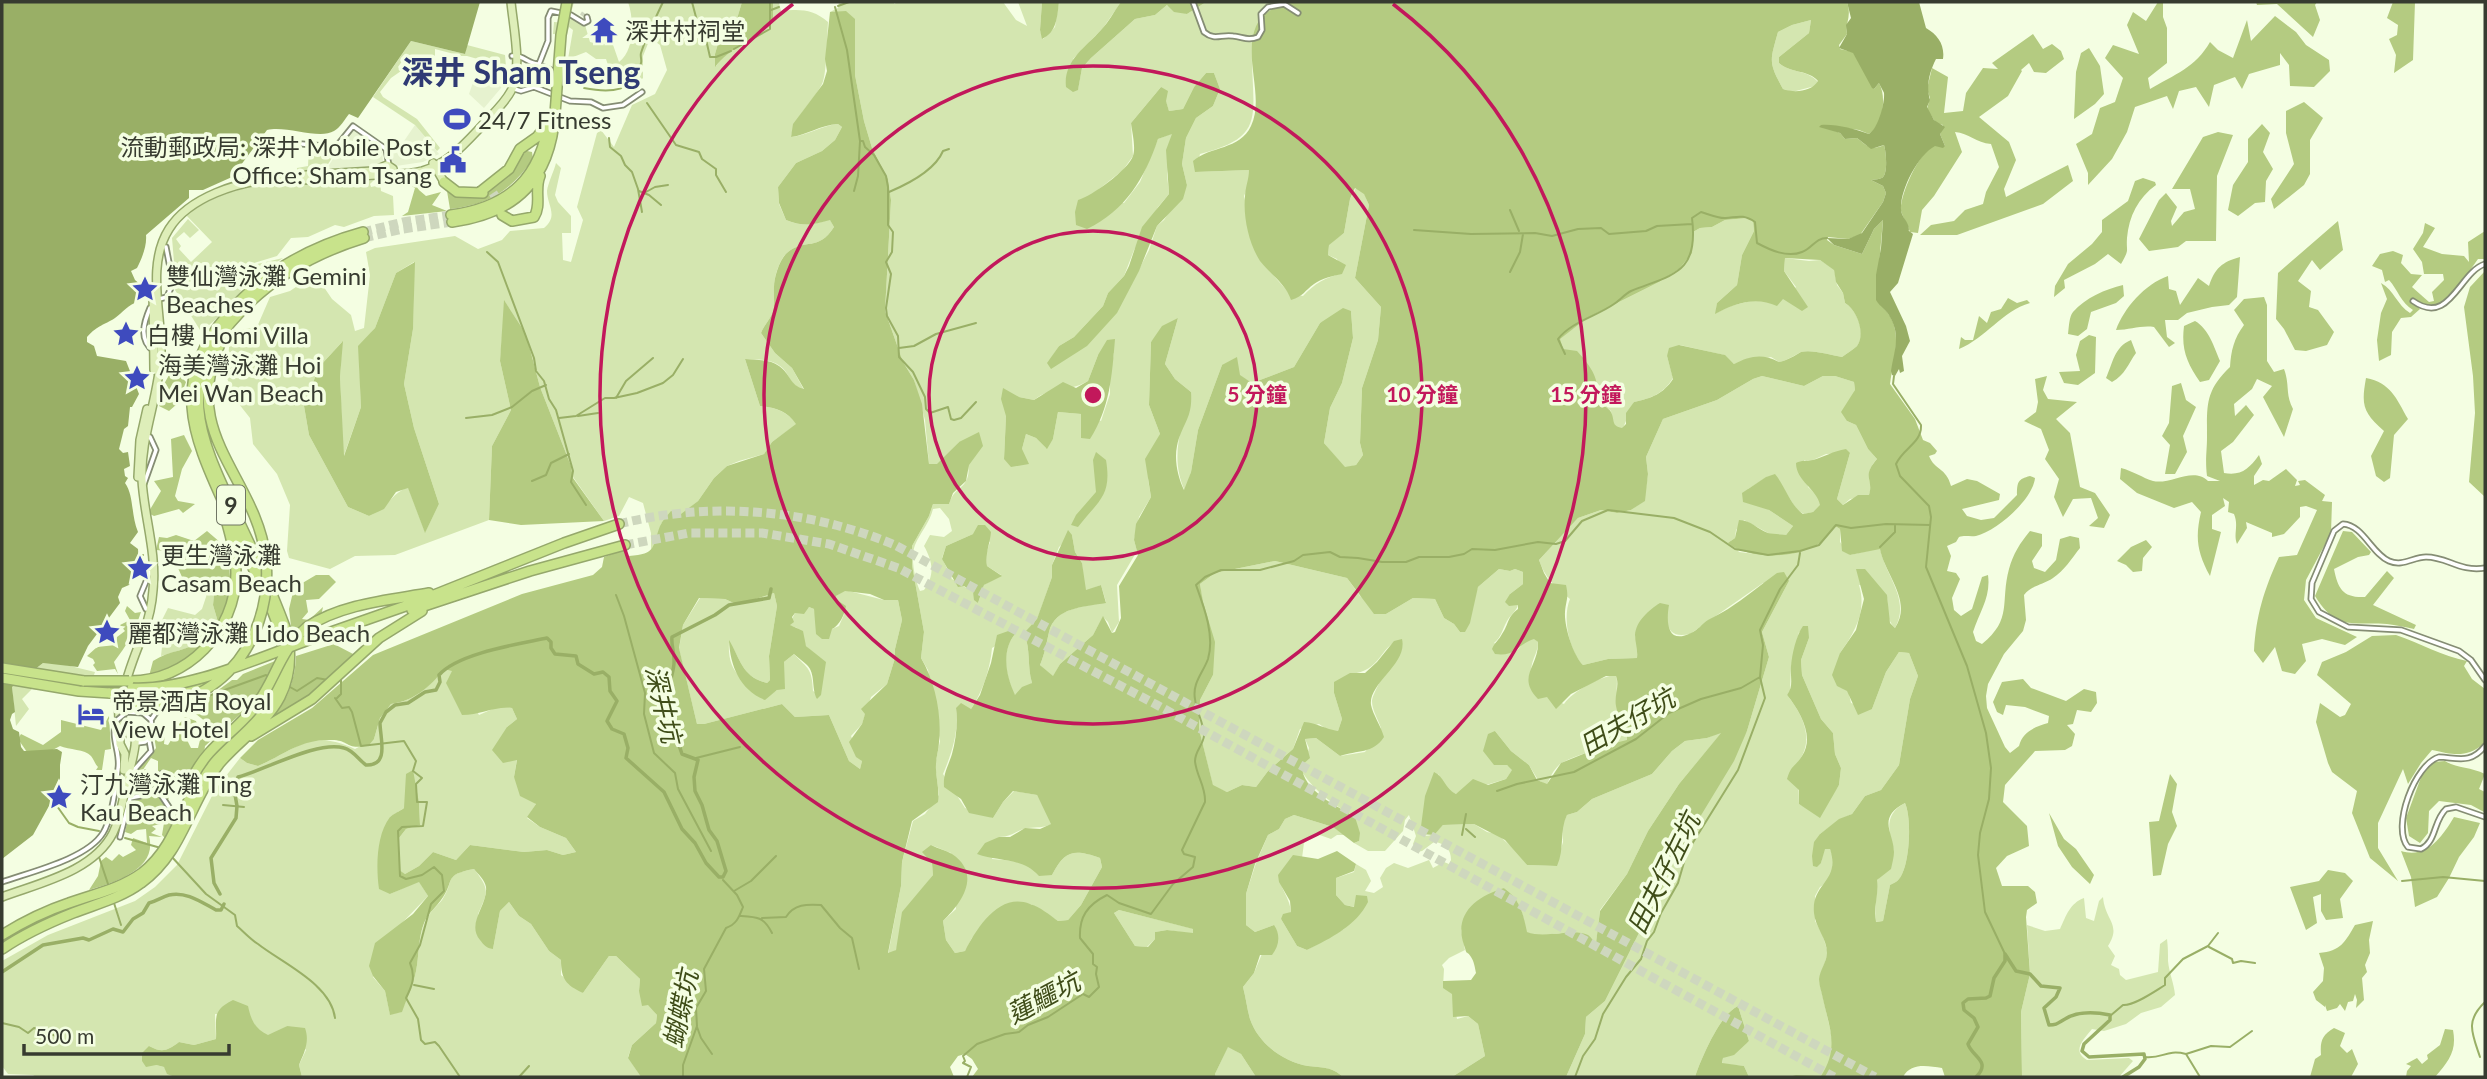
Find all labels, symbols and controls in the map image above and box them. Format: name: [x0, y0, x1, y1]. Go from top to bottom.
temple icon: 深井村祠堂: [589, 15, 619, 45]
place label: 深井村祠堂: [625, 16, 745, 45]
district label: 深井 Sham Tseng: [402, 52, 640, 91]
sports icon: 24/7 Fitness: [442, 104, 472, 134]
place label: 24/7 Fitness: [478, 105, 612, 134]
place label: 流動郵政局: 深井 Mobile Post Office: Sham Tsang: [120, 132, 432, 189]
public building icon: 流動郵政局: 深井 Mobile Post Office: Sham Tsang: [438, 145, 468, 175]
place label: 雙仙灣泳灘 Gemini Beaches: [166, 261, 367, 318]
place icon: 雙仙灣泳灘 Gemini Beaches: [130, 274, 160, 304]
place icon: 白樓 Homi Villa: [111, 319, 141, 349]
place label: 白樓 Homi Villa: [147, 320, 309, 349]
place label: 海美灣泳灘 Hoi Mei Wan Beach: [158, 350, 324, 407]
place icon: 海美灣泳灘 Hoi Mei Wan Beach: [122, 363, 152, 393]
text: 5 分鐘: [1227, 381, 1287, 406]
text: 10 分鐘: [1386, 381, 1458, 406]
text: 15 分鐘: [1550, 381, 1622, 406]
centre of rings: [1081, 383, 1105, 407]
road number: 9: [217, 485, 245, 524]
place label: 更生灣泳灘 Casam Beach: [161, 540, 302, 597]
place icon: 更生灣泳灘 Casam Beach: [125, 553, 155, 583]
place icon: 麗都灣泳灘 Lido Beach: [92, 617, 122, 647]
place label: 麗都灣泳灘 Lido Beach: [128, 618, 370, 647]
water label: 深井坑: [640, 662, 689, 749]
water label: 田夫仔坑: [1574, 679, 1683, 761]
place label: 帝景酒店 Royal View Hotel: [112, 686, 271, 743]
hotel icon: 帝景酒店 Royal View Hotel: [76, 699, 106, 729]
place label: 汀九灣泳灘 Ting Kau Beach: [80, 769, 252, 826]
place icon: 汀九灣泳灘 Ting Kau Beach: [44, 782, 74, 812]
water label: 田夫仔左坑: [1620, 804, 1708, 938]
water label: 蓮鱷坑: [1001, 963, 1088, 1029]
water label: 蝴蝶坑: [656, 964, 705, 1050]
scale bar: [24, 1012, 229, 1056]
text: 500 m: [35, 1023, 94, 1048]

